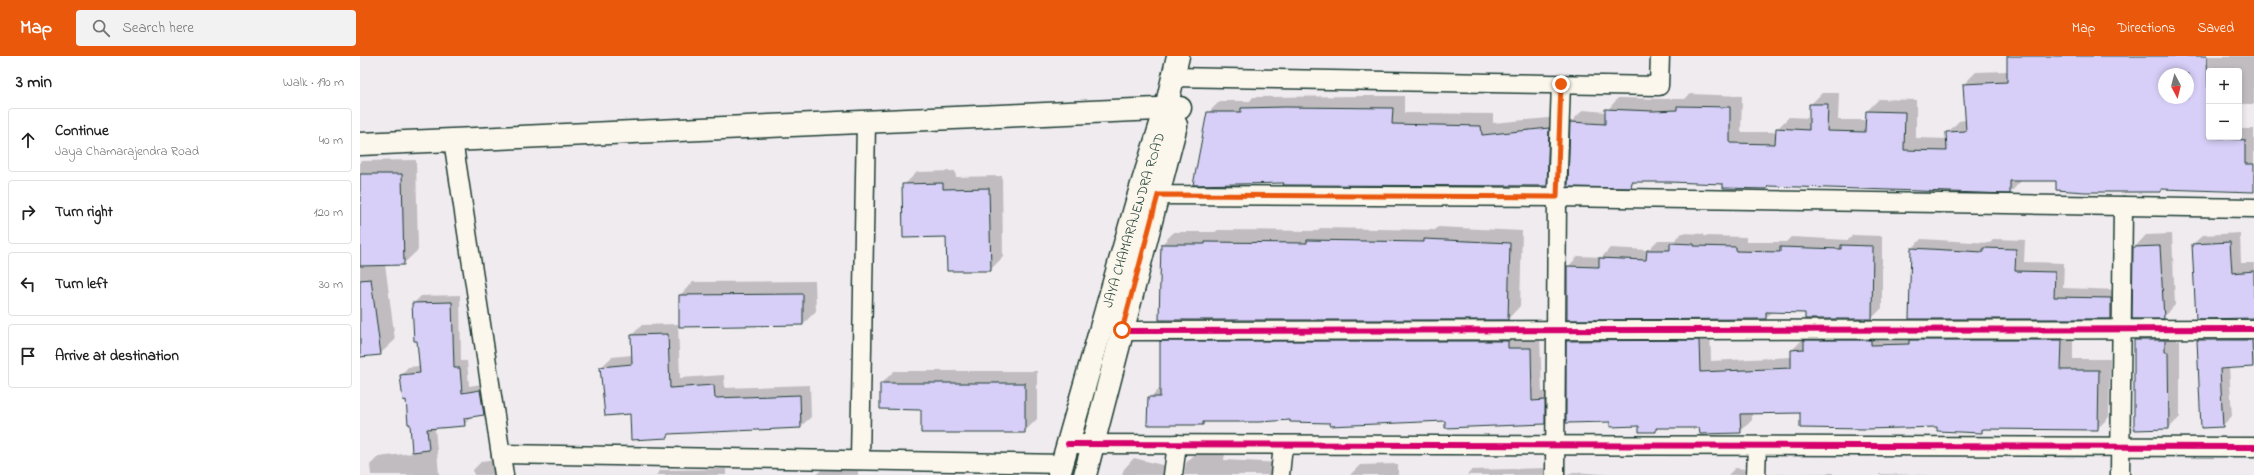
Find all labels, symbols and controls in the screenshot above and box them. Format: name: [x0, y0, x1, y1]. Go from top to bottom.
search box: [76, 10, 356, 46]
text: Map: [20, 15, 52, 42]
icon: search: [90, 17, 112, 39]
text: Search here: [122, 17, 194, 39]
text: Map: [2072, 18, 2095, 39]
text: Directions: [2117, 18, 2175, 39]
text: Saved: [2197, 18, 2234, 39]
north arrow: [2158, 68, 2194, 104]
map controls: [2206, 68, 2242, 140]
button: +: [2206, 68, 2242, 104]
text: 3 min: [16, 70, 52, 95]
text: Walk · 190 m: [283, 73, 344, 92]
route end: [1552, 75, 1570, 93]
button: −: [2206, 104, 2242, 140]
text: Continue: [55, 120, 109, 142]
icon: ahead: [17, 129, 39, 151]
street label: JAYA CHAMARAJENDRA ROAD: [1098, 130, 1171, 311]
text: 40 m: [319, 131, 343, 150]
text: Jaya Chamarajendra Road: [55, 142, 199, 161]
icon: right: [17, 201, 39, 223]
text: Turn right: [55, 201, 113, 223]
text: 120 m: [313, 203, 343, 222]
icon: left: [17, 273, 39, 295]
text: Turn left: [55, 273, 108, 295]
text: 30 m: [319, 275, 343, 294]
route start: [1113, 321, 1131, 339]
icon: arrive: [17, 345, 39, 367]
text: Arrive at destination: [55, 345, 179, 367]

